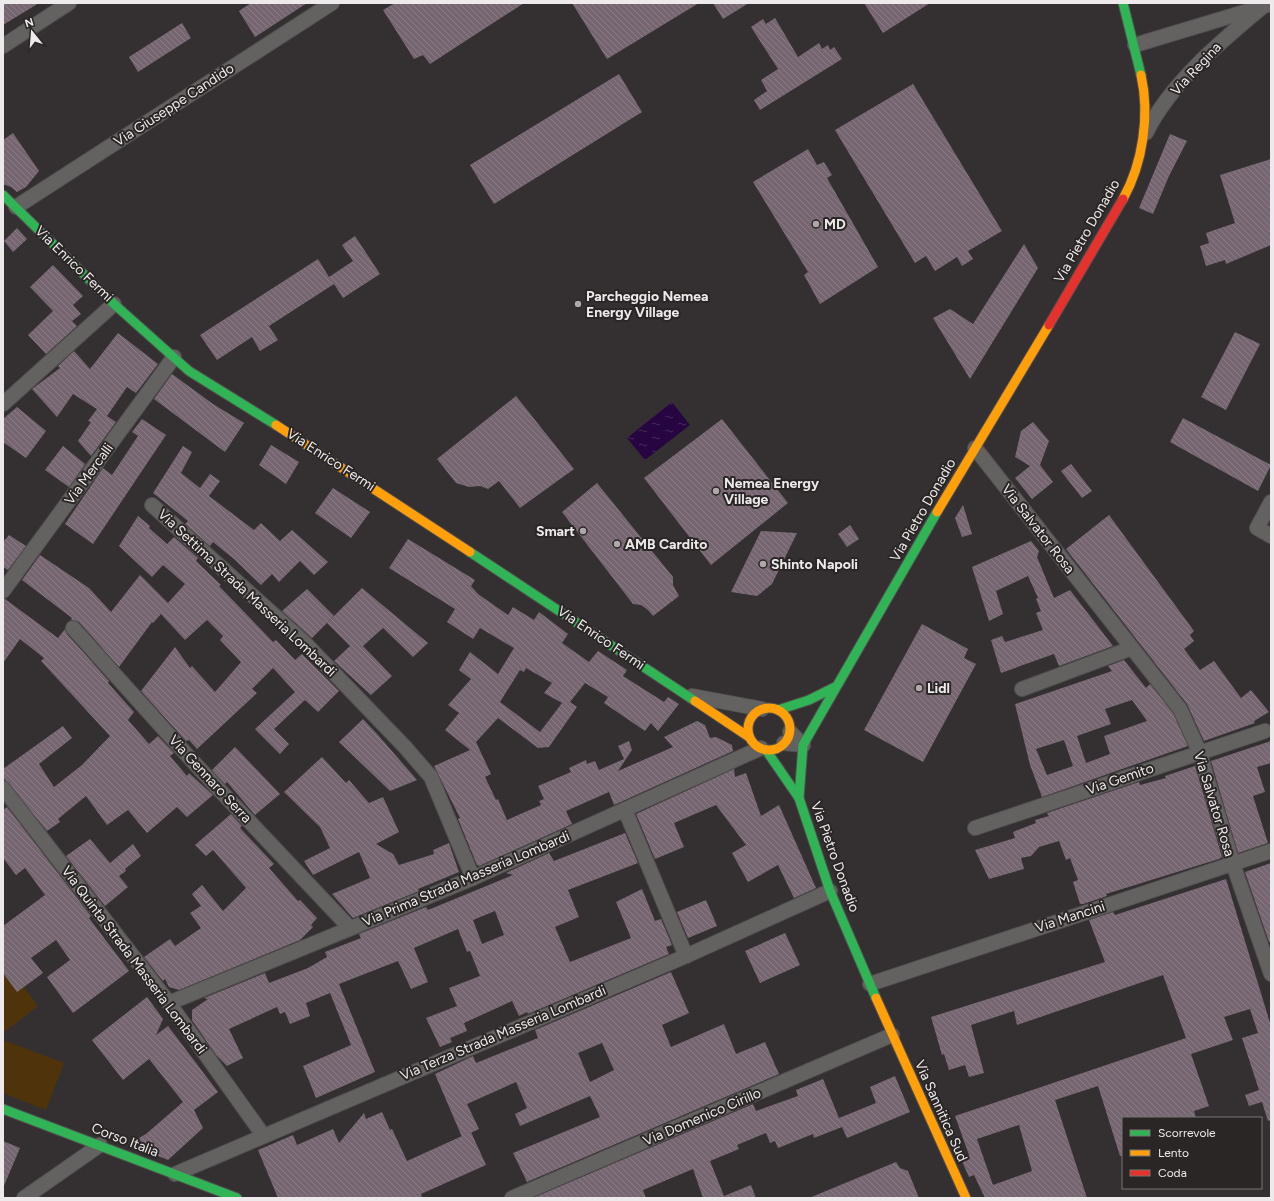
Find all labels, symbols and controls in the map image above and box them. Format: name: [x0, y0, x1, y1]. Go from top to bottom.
north arrow: [12, 12, 52, 52]
text: N: [23, 15, 35, 30]
street label: Via Regina: [1167, 39, 1225, 99]
street label: Via Giuseppe Candido: [111, 60, 237, 150]
street label: Via Pietro Donadio: [1051, 176, 1123, 286]
place label: MD: [824, 216, 846, 233]
marker: MD: [811, 219, 821, 229]
street label: Via Enrico Fermi: [31, 223, 117, 305]
place label: Parcheggio Nemea Energy Village: [586, 288, 708, 321]
marker: Parcheggio Nemea Energy Village: [573, 299, 583, 309]
street label: Via Enrico Fermi: [284, 425, 378, 495]
street label: Via Mercalli: [61, 440, 117, 508]
street label: Via Pietro Donadio: [887, 455, 959, 565]
place label: Nemea Energy Village: [724, 475, 820, 508]
street label: Via Salvator Rosa: [998, 481, 1078, 577]
marker: Nemea Energy Village: [711, 486, 721, 496]
street label: Via Settima Strada Masseria Lombardi: [154, 506, 340, 680]
place label: Smart: [536, 523, 575, 540]
marker: Smart: [578, 526, 588, 536]
place label: AMB Cardito: [625, 536, 707, 553]
marker: AMB Cardito: [612, 539, 622, 549]
place label: Shinto Napoli: [771, 556, 858, 573]
marker: Shinto Napoli: [758, 559, 768, 569]
street label: Via Enrico Fermi: [554, 602, 648, 674]
place label: Lidl: [927, 680, 950, 697]
marker: Lidl: [914, 683, 924, 693]
street label: Via Gennaro Serra: [165, 732, 255, 826]
street label: Via Salvator Rosa: [1190, 750, 1238, 858]
street label: Via Gemito: [1084, 760, 1156, 798]
street label: Via Pietro Donadio: [807, 799, 863, 915]
street label: Via Prima Strada Masseria Lombardi: [360, 827, 572, 931]
street label: Via Quinta Strada Masseria Lombardi: [58, 863, 210, 1057]
street label: Via Mancini: [1033, 898, 1107, 936]
street label: Via Terza Strada Masseria Lombardi: [398, 982, 608, 1084]
street label: Via Sannitica Sud: [911, 1058, 971, 1164]
street label: Via Domenico Cirillo: [640, 1084, 764, 1150]
legend: [1122, 1117, 1262, 1189]
street label: Corso Italia: [89, 1119, 161, 1161]
text: Scorrevole: [1158, 1126, 1216, 1140]
text: Lento: [1158, 1146, 1189, 1160]
text: Coda: [1158, 1166, 1187, 1180]

